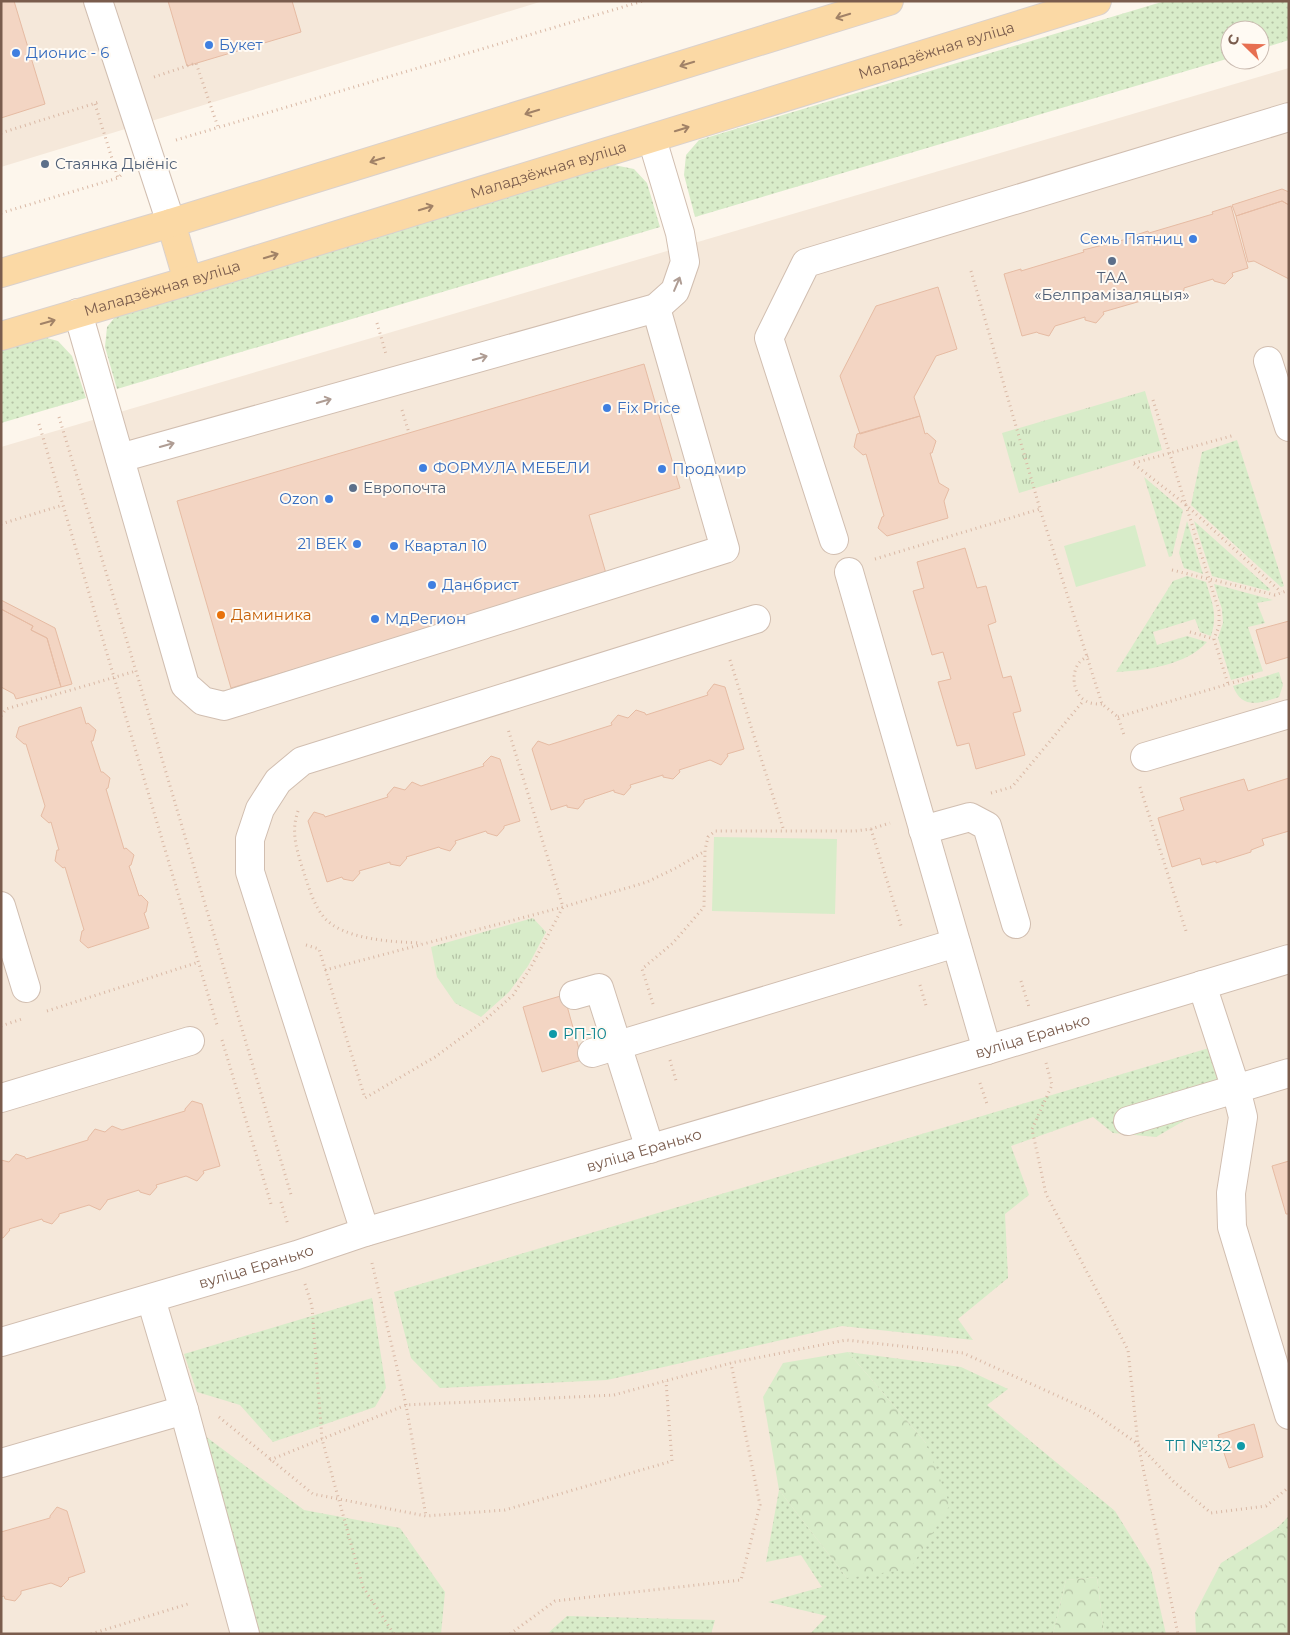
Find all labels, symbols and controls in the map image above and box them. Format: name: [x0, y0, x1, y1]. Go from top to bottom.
one-way arrow: [835, 11, 851, 21]
street label: Маладзёжная вуліца: [856, 17, 1017, 83]
north arrow: [1220, 20, 1270, 70]
text: С: [1223, 32, 1243, 48]
place label: Букет: [219, 35, 263, 54]
marker: Букет: [203, 39, 215, 51]
place label: Дионис - 6: [26, 43, 109, 62]
marker: Дионис - 6: [10, 47, 22, 59]
one-way arrow: [680, 59, 696, 69]
one-way arrow: [524, 107, 540, 117]
one-way arrow: [674, 124, 690, 134]
street label: Маладзёжная вуліца: [468, 137, 629, 202]
place label: Стаянка Дыёніс: [55, 154, 177, 173]
one-way arrow: [369, 155, 385, 165]
marker: Стаянка Дыёніс: [39, 158, 51, 170]
one-way arrow: [418, 203, 434, 212]
place label: Семь Пятниц: [1080, 229, 1183, 248]
marker: Семь Пятниц: [1187, 233, 1199, 245]
one-way arrow: [262, 250, 278, 260]
street label: Маладзёжная вуліца: [81, 255, 242, 320]
marker: ТАА «Белпрамізаляцыя»: [1106, 255, 1118, 267]
place label: ТАА «Белпрамізаляцыя»: [1034, 268, 1190, 304]
one-way arrow: [672, 277, 682, 292]
one-way arrow: [40, 317, 56, 327]
one-way arrow: [472, 352, 488, 362]
one-way arrow: [315, 396, 331, 406]
place label: Fix Price: [617, 398, 680, 417]
marker: Fix Price: [601, 402, 613, 414]
one-way arrow: [159, 440, 175, 450]
place label: ФОРМУЛА МЕБЕЛИ: [433, 458, 590, 477]
place label: Продмир: [672, 459, 746, 478]
marker: ФОРМУЛА МЕБЕЛИ: [417, 462, 429, 474]
marker: Продмир: [656, 463, 668, 475]
place label: Европочта: [363, 478, 446, 497]
marker: Европочта: [347, 482, 359, 494]
place label: Ozon: [279, 489, 319, 508]
marker: Ozon: [323, 493, 335, 505]
place label: 21 ВЕК: [297, 534, 347, 553]
place label: Квартал 10: [404, 536, 487, 555]
marker: 21 ВЕК: [351, 538, 363, 550]
marker: Квартал 10: [388, 540, 400, 552]
place label: Данбрист: [442, 575, 520, 594]
marker: Данбрист: [426, 579, 438, 591]
place label: Даминика: [231, 605, 312, 624]
marker: Даминика: [215, 609, 227, 621]
place label: МдРегион: [385, 609, 466, 628]
marker: МдРегион: [369, 613, 381, 625]
street label: вуліца Еранько: [973, 1009, 1092, 1062]
place label: РП-10: [563, 1024, 607, 1043]
marker: РП-10: [547, 1028, 559, 1040]
street label: вуліца Еранько: [584, 1124, 704, 1176]
street label: вуліца Еранько: [196, 1240, 316, 1292]
place label: ТП №132: [1165, 1436, 1231, 1455]
marker: ТП №132: [1235, 1440, 1247, 1452]

